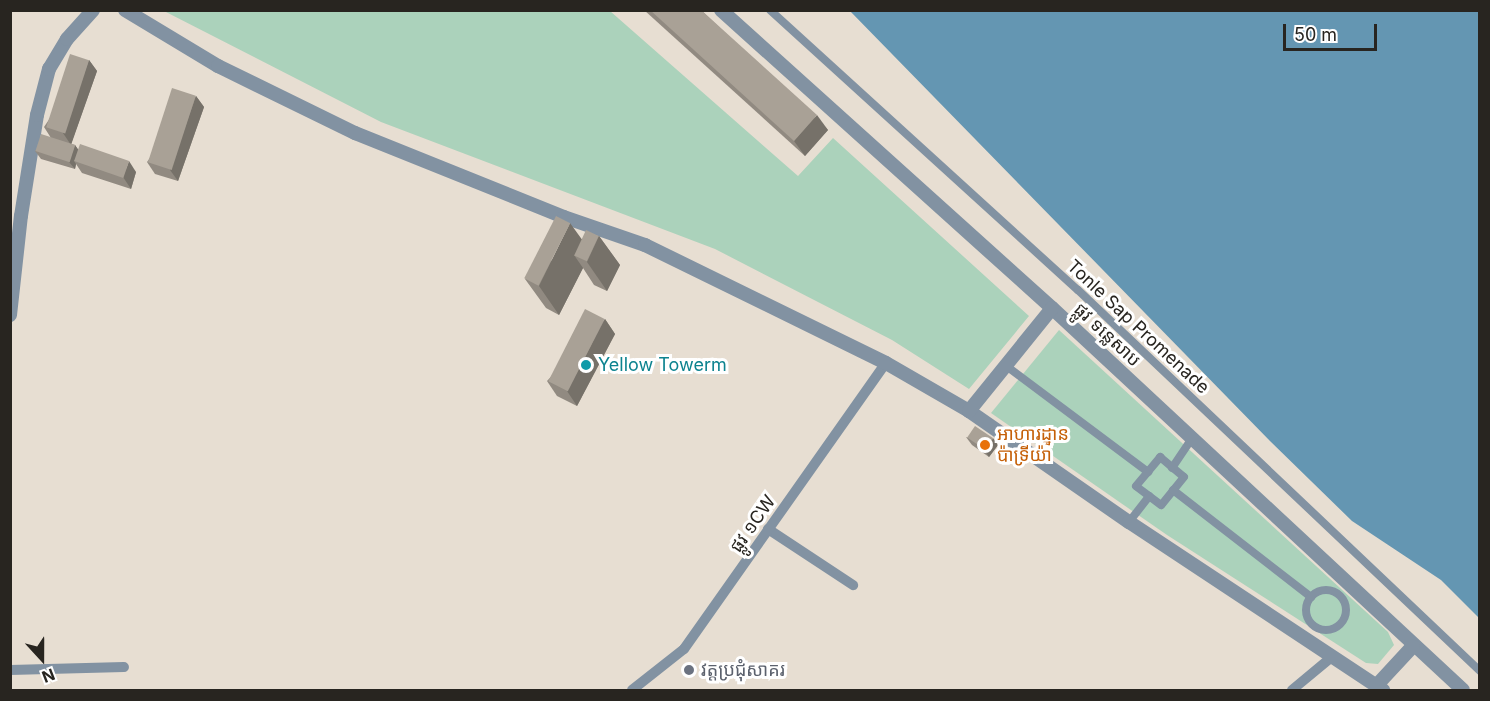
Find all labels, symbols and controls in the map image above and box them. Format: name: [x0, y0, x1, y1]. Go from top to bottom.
scale bar: [1286, 12, 1380, 50]
text: 50 m: [1294, 24, 1337, 45]
street label: Tonle Sap Promenade: [1062, 255, 1214, 399]
street label: ផ្លូវ ទន្លេសាប: [1069, 299, 1145, 371]
place label: Yellow Towerm: [598, 354, 727, 376]
marker: Yellow Towerm: [579, 358, 593, 372]
place label: អាហារដ្ឋាន ប៉ាទ្រីយ៉ា: [997, 424, 1069, 466]
marker: អាហារដ្ឋាន ប៉ាទ្រីយ៉ា: [978, 438, 992, 452]
street label: ផ្លូវ ១CW: [726, 491, 780, 557]
north arrow: [12, 629, 72, 689]
place label: វត្តប្រជុំសាគរ: [701, 659, 785, 681]
marker: វត្តប្រជុំសាគរ: [682, 663, 696, 677]
text: N: [39, 664, 58, 687]

